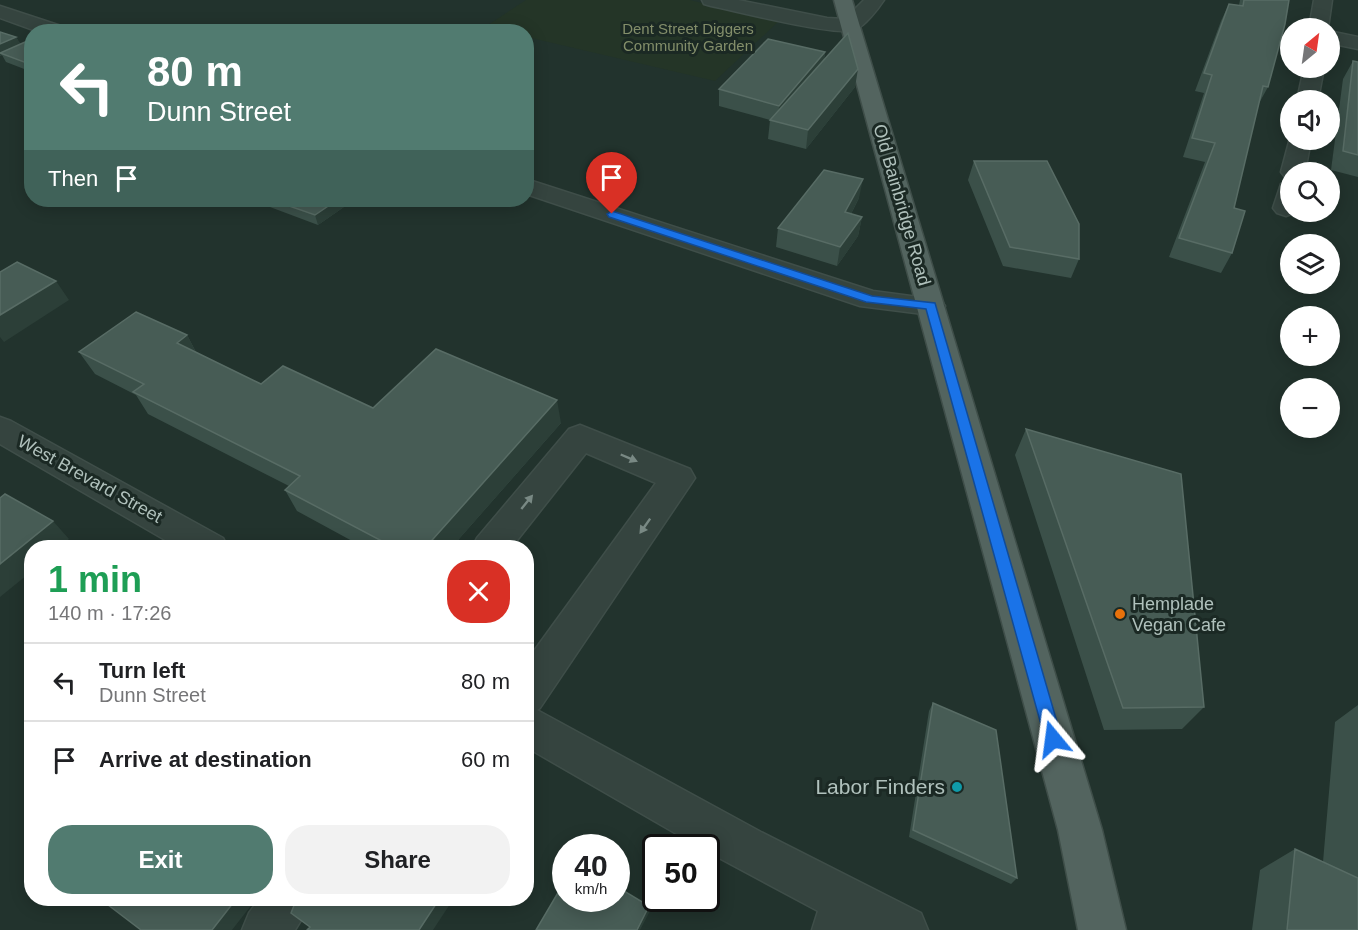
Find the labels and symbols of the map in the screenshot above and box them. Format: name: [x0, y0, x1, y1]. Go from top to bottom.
north arrow: [1280, 18, 1340, 78]
park label: Dent Street Diggers Community Garden: [622, 20, 754, 54]
street label: Old Bainbridge Road: [869, 122, 935, 288]
pin: [586, 152, 637, 214]
street label: West Brevard Street: [14, 431, 166, 527]
one-way arrow: [621, 453, 639, 463]
one-way arrow: [521, 494, 534, 510]
one-way arrow: [640, 518, 651, 534]
place label: Hemplade Vegan Cafe: [1132, 594, 1226, 635]
marker: Hemplade Vegan Cafe: [1113, 607, 1127, 621]
position arrow: [1021, 707, 1085, 771]
place label: Labor Finders: [815, 775, 945, 798]
marker: Labor Finders: [950, 780, 964, 794]
speed limit sign: 50: [642, 834, 720, 912]

